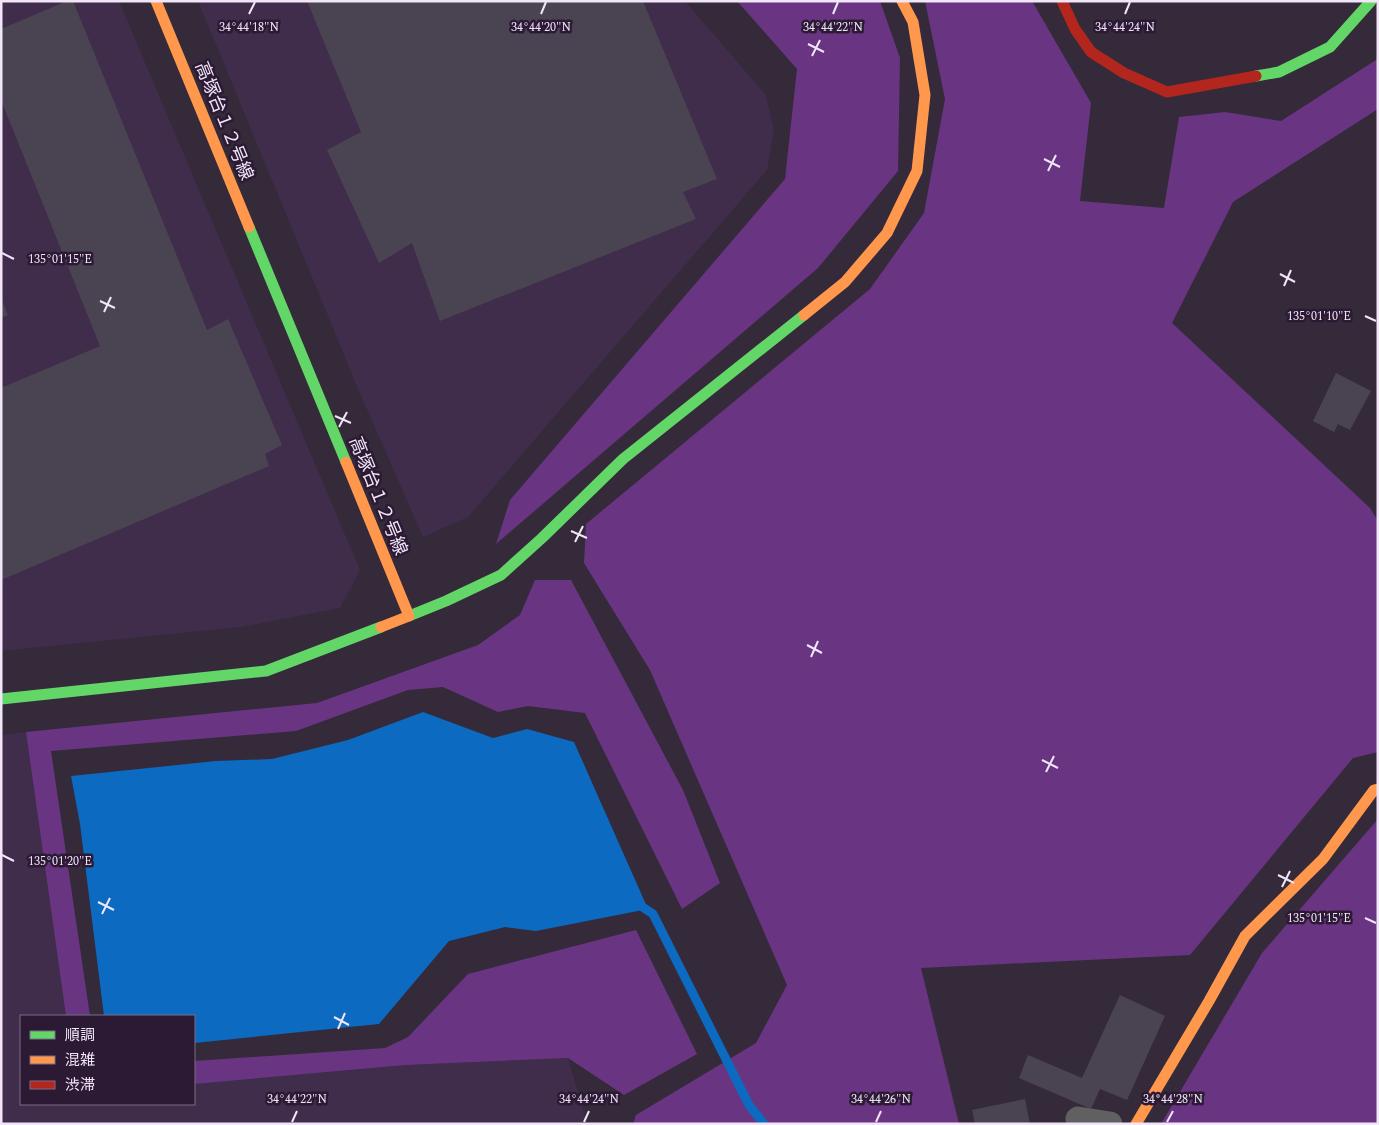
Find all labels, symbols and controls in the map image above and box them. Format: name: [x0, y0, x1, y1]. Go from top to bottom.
text: 34°44'18"N: [219, 18, 279, 37]
text: 34°44'20"N: [511, 18, 571, 37]
text: 34°44'22"N: [803, 18, 863, 37]
text: 34°44'24"N: [1095, 18, 1155, 37]
street label: 高塚台１２号線: [188, 58, 260, 184]
text: 135°01'15"E: [28, 250, 92, 269]
text: 135°01'10"E: [1287, 307, 1351, 326]
street label: 高塚台１２号線: [342, 433, 414, 559]
text: 135°01'20"E: [28, 852, 92, 871]
text: 135°01'15"E: [1287, 909, 1351, 928]
legend: [20, 1015, 195, 1105]
text: 順調: [65, 1024, 95, 1047]
text: 混雑: [65, 1049, 95, 1072]
text: 渋滞: [65, 1074, 95, 1097]
text: 34°44'22"N: [267, 1090, 327, 1109]
text: 34°44'24"N: [559, 1090, 619, 1109]
text: 34°44'26"N: [851, 1090, 911, 1109]
text: 34°44'28"N: [1143, 1090, 1203, 1109]

